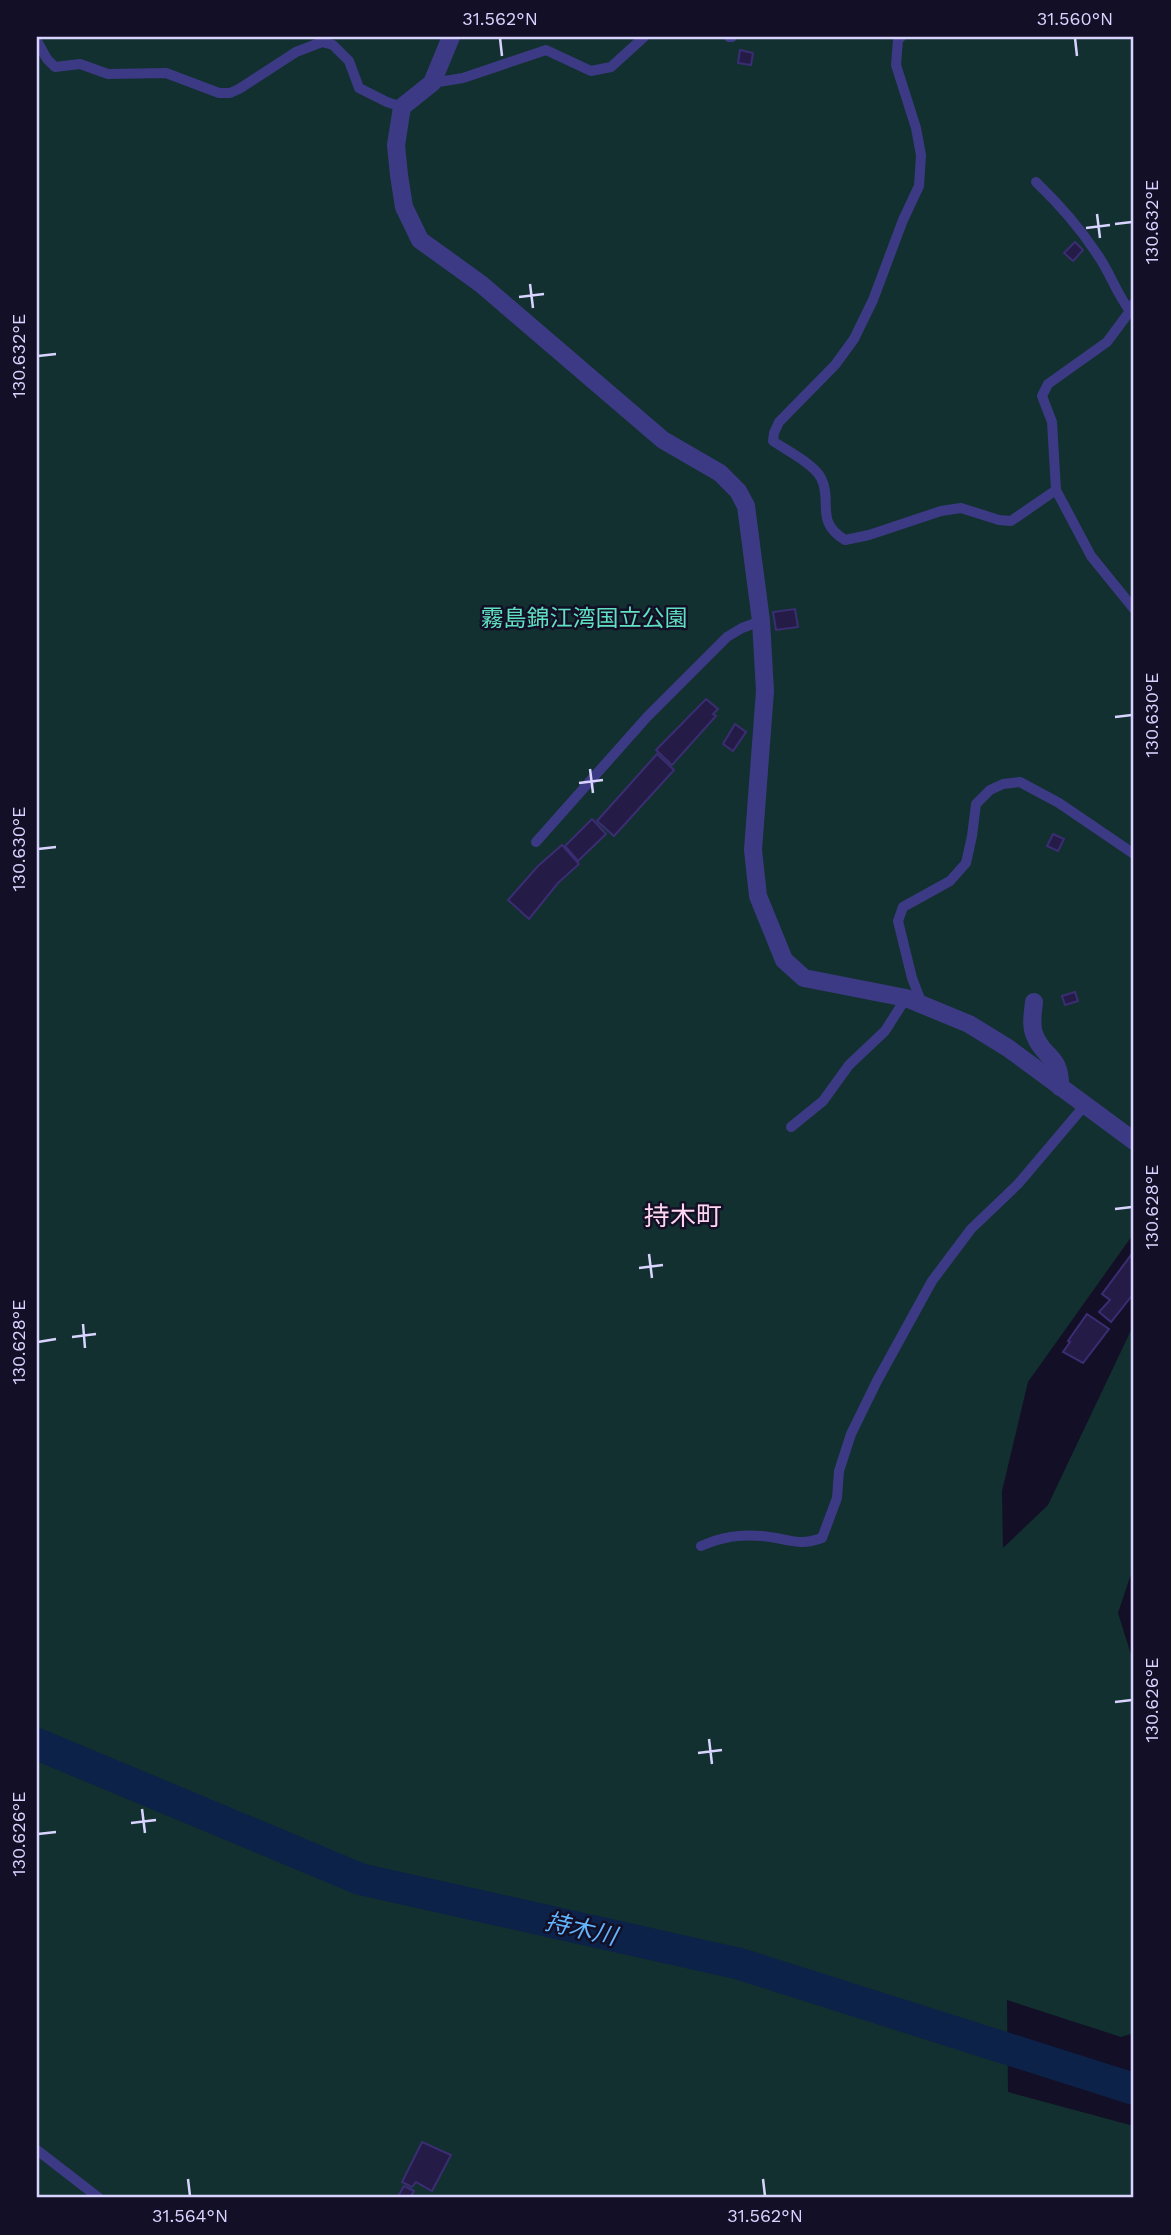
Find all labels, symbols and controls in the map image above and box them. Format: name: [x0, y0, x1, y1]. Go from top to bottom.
text: 31.562°N: [462, 8, 538, 29]
text: 31.560°N: [1037, 8, 1113, 29]
text: 130.632°E: [1141, 180, 1162, 264]
text: 130.632°E: [8, 314, 29, 398]
park label: 霧島錦江湾国立公園: [481, 605, 688, 632]
text: 130.630°E: [1141, 672, 1162, 758]
text: 130.630°E: [8, 806, 29, 892]
text: 130.628°E: [1141, 1164, 1162, 1250]
district label: 持木町: [644, 1201, 722, 1231]
text: 130.628°E: [8, 1299, 29, 1385]
text: 130.626°E: [1141, 1658, 1162, 1742]
text: 130.626°E: [8, 1792, 29, 1876]
water label: 持木川: [543, 1907, 622, 1951]
text: 31.564°N: [152, 2205, 228, 2226]
text: 31.562°N: [727, 2205, 803, 2226]

